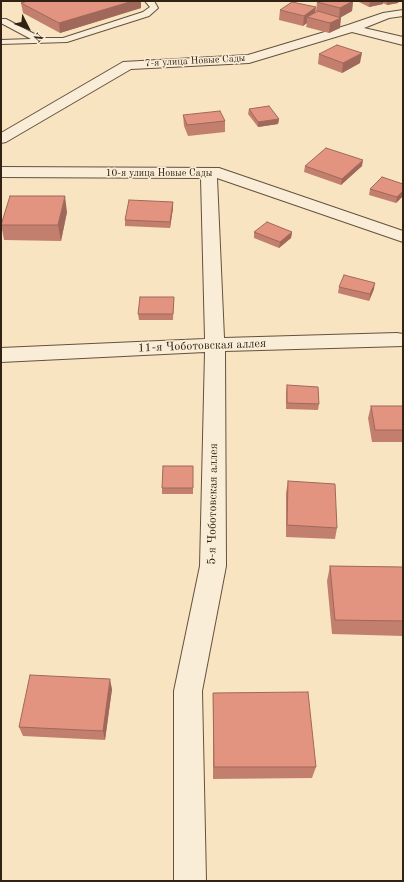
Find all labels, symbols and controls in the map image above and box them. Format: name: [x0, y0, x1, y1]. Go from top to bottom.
north arrow: [8, 8, 48, 48]
text: N: [30, 30, 44, 43]
street label: 7-я улица Новые Сады: [144, 52, 246, 70]
street label: 10-я улица Новые Сады: [106, 167, 212, 179]
street label: 11-я Чоботовская аллея: [138, 337, 266, 355]
street label: 5-я Чоботовская аллея: [205, 443, 221, 565]

